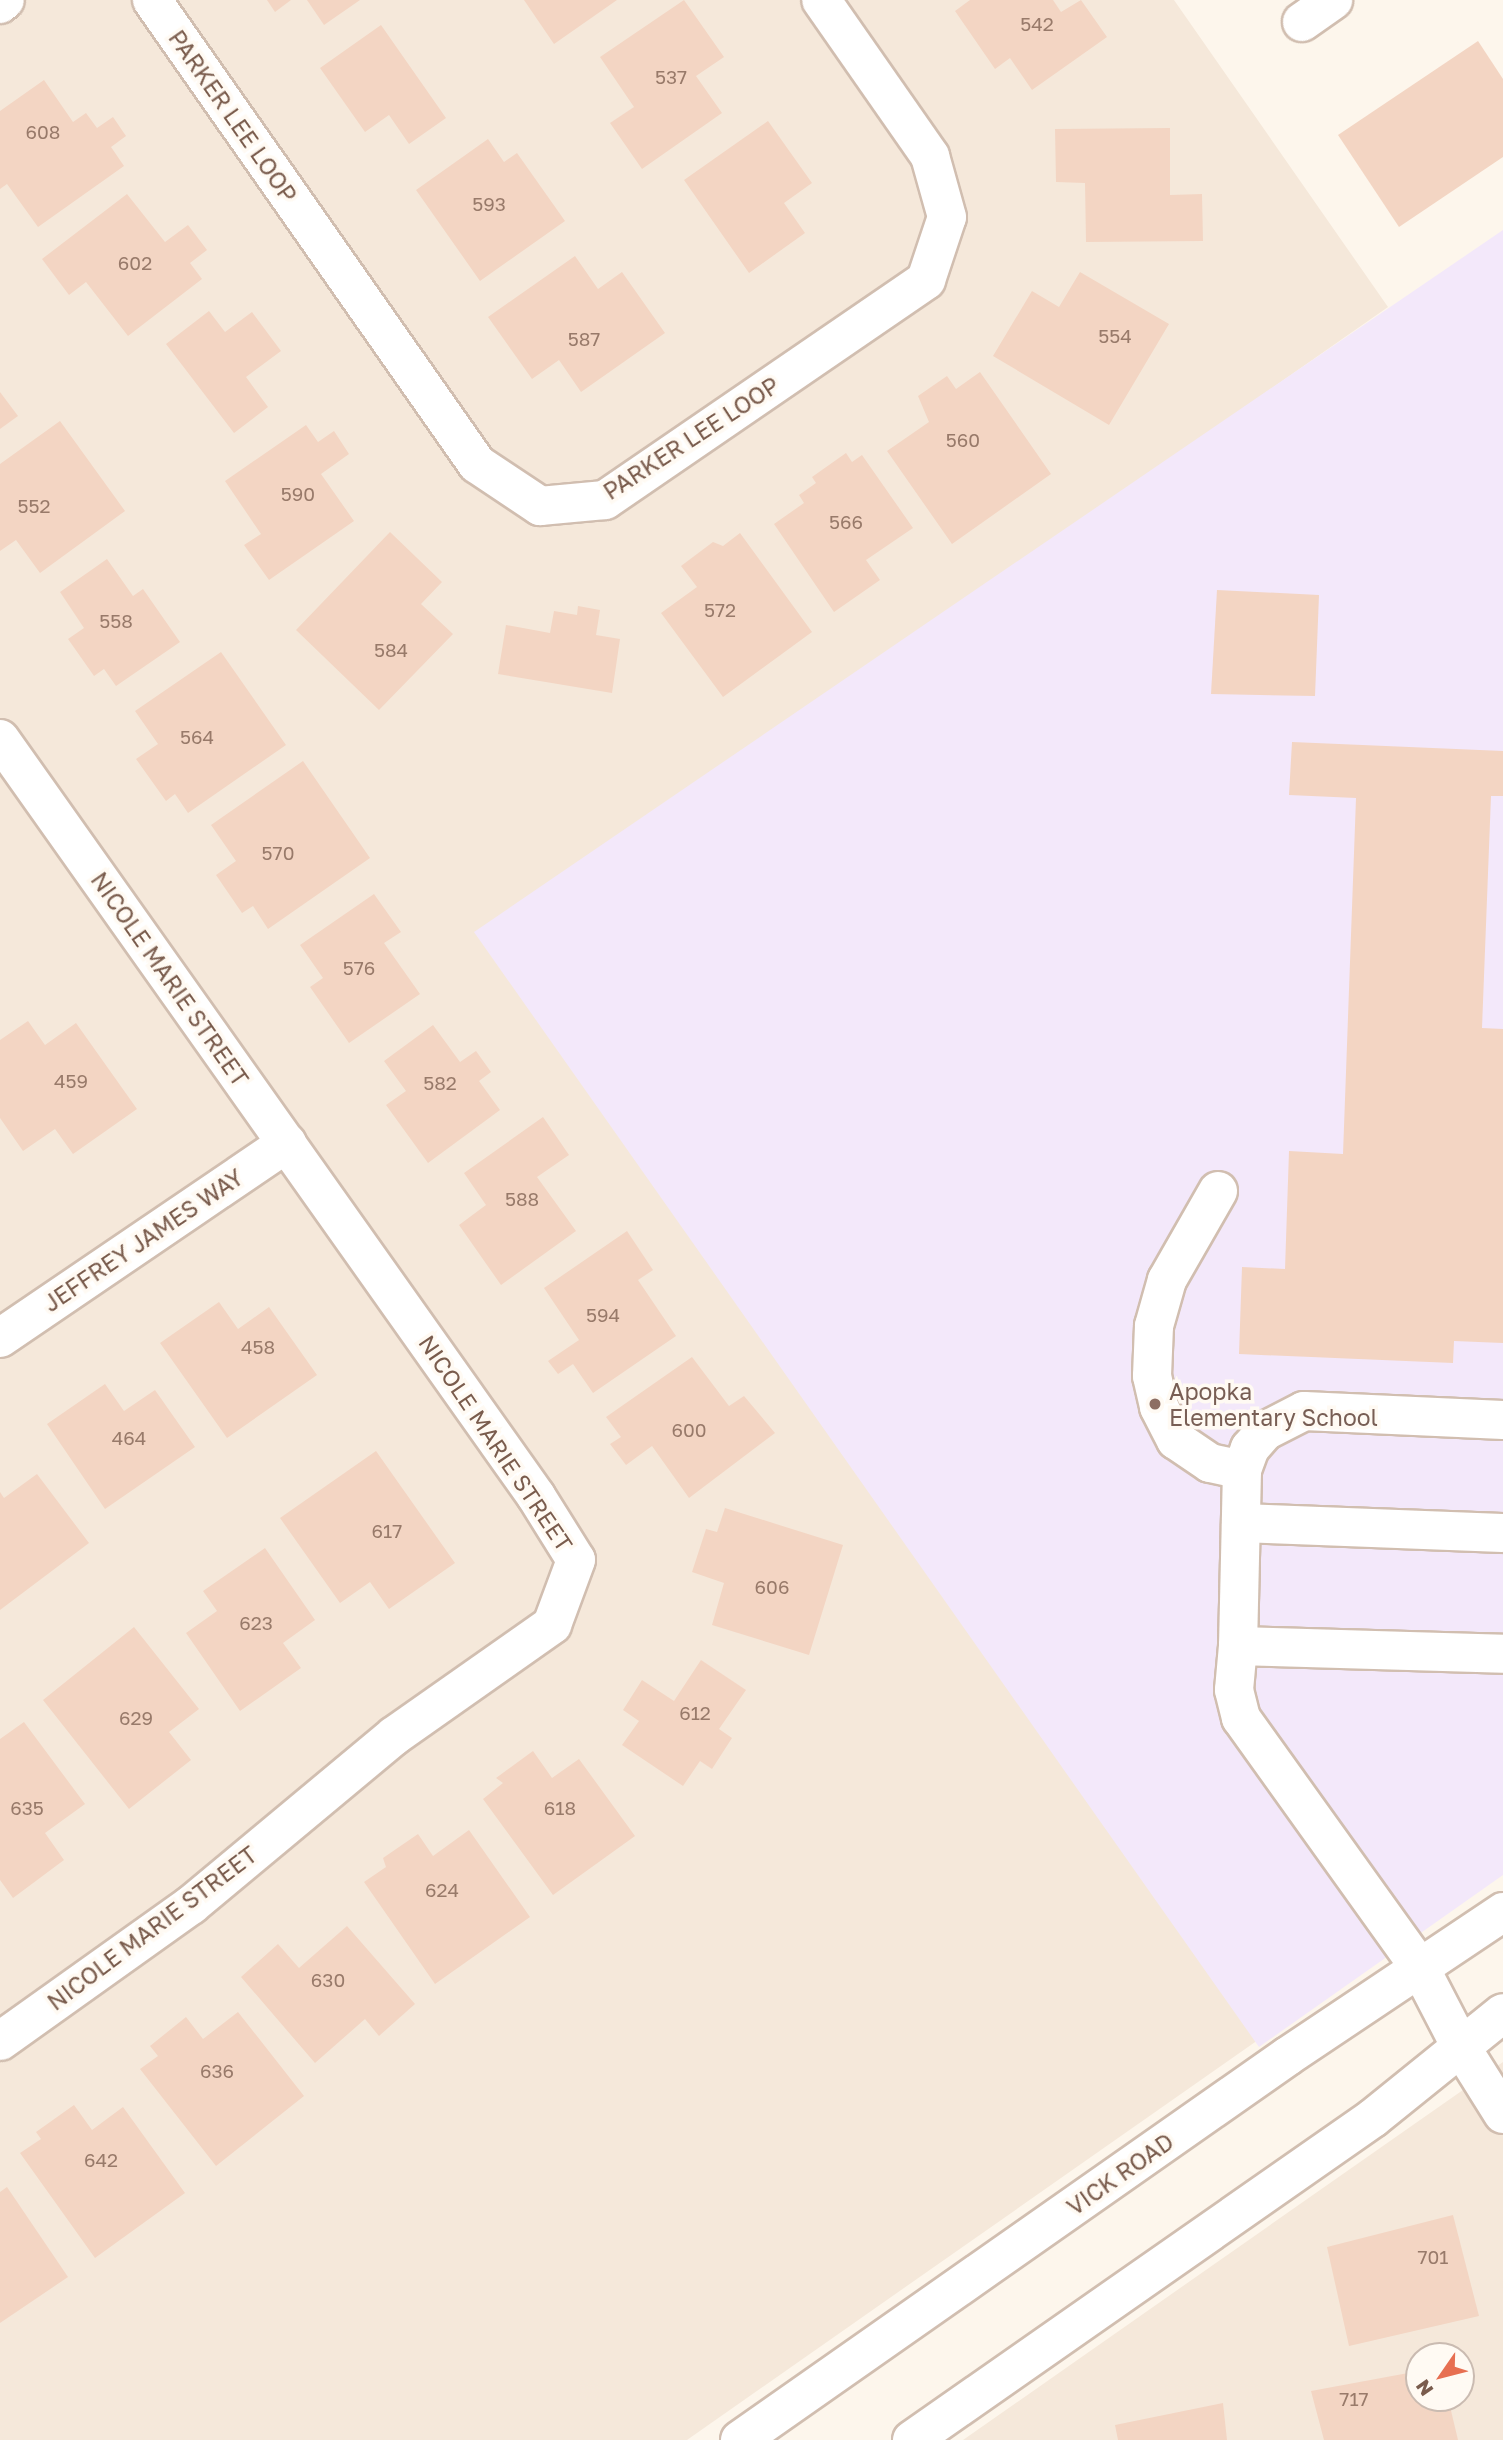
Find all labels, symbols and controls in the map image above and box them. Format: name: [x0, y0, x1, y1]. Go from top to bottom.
house number: 542: [1020, 13, 1054, 35]
street label: PARKER LEE LOOP: [163, 25, 303, 207]
house number: 537: [655, 66, 687, 88]
house number: 608: [26, 121, 60, 143]
house number: 593: [472, 193, 506, 215]
house number: 602: [118, 252, 152, 274]
house number: 554: [1098, 325, 1132, 347]
house number: 587: [568, 328, 600, 350]
street label: PARKER LEE LOOP: [598, 371, 784, 505]
house number: 560: [946, 429, 980, 451]
house number: 590: [281, 483, 315, 505]
house number: 552: [17, 495, 51, 517]
house number: 566: [829, 511, 863, 533]
house number: 572: [704, 599, 736, 621]
house number: 558: [99, 610, 133, 632]
house number: 584: [374, 639, 408, 661]
house number: 564: [180, 726, 214, 748]
house number: 570: [262, 842, 294, 864]
street label: NICOLE MARIE STREET: [86, 867, 254, 1091]
house number: 576: [343, 957, 375, 979]
house number: 459: [54, 1070, 88, 1092]
house number: 582: [423, 1072, 457, 1094]
street label: JEFFREY JAMES WAY: [38, 1163, 248, 1317]
house number: 588: [505, 1188, 539, 1210]
house number: 594: [586, 1304, 620, 1326]
street label: NICOLE MARIE STREET: [413, 1330, 579, 1556]
house number: 458: [241, 1336, 275, 1358]
place label: Apopka Elementary School: [1169, 1377, 1378, 1431]
marker: Apopka Elementary School: [1147, 1396, 1163, 1412]
house number: 600: [671, 1419, 707, 1441]
house number: 464: [112, 1427, 146, 1449]
house number: 617: [372, 1520, 402, 1542]
house number: 606: [755, 1576, 789, 1598]
house number: 623: [239, 1612, 273, 1634]
house number: 612: [679, 1702, 711, 1724]
house number: 629: [119, 1707, 153, 1729]
house number: 635: [10, 1797, 44, 1819]
house number: 618: [544, 1797, 576, 1819]
street label: NICOLE MARIE STREET: [42, 1840, 262, 2016]
house number: 624: [425, 1879, 459, 1901]
house number: 630: [311, 1969, 345, 1991]
house number: 636: [200, 2060, 234, 2082]
street label: VICK ROAD: [1061, 2127, 1179, 2221]
house number: 642: [84, 2149, 118, 2171]
house number: 701: [1417, 2246, 1449, 2268]
north arrow: [1405, 2342, 1475, 2412]
text: N: [1410, 2376, 1438, 2401]
house number: 717: [1339, 2388, 1369, 2410]

